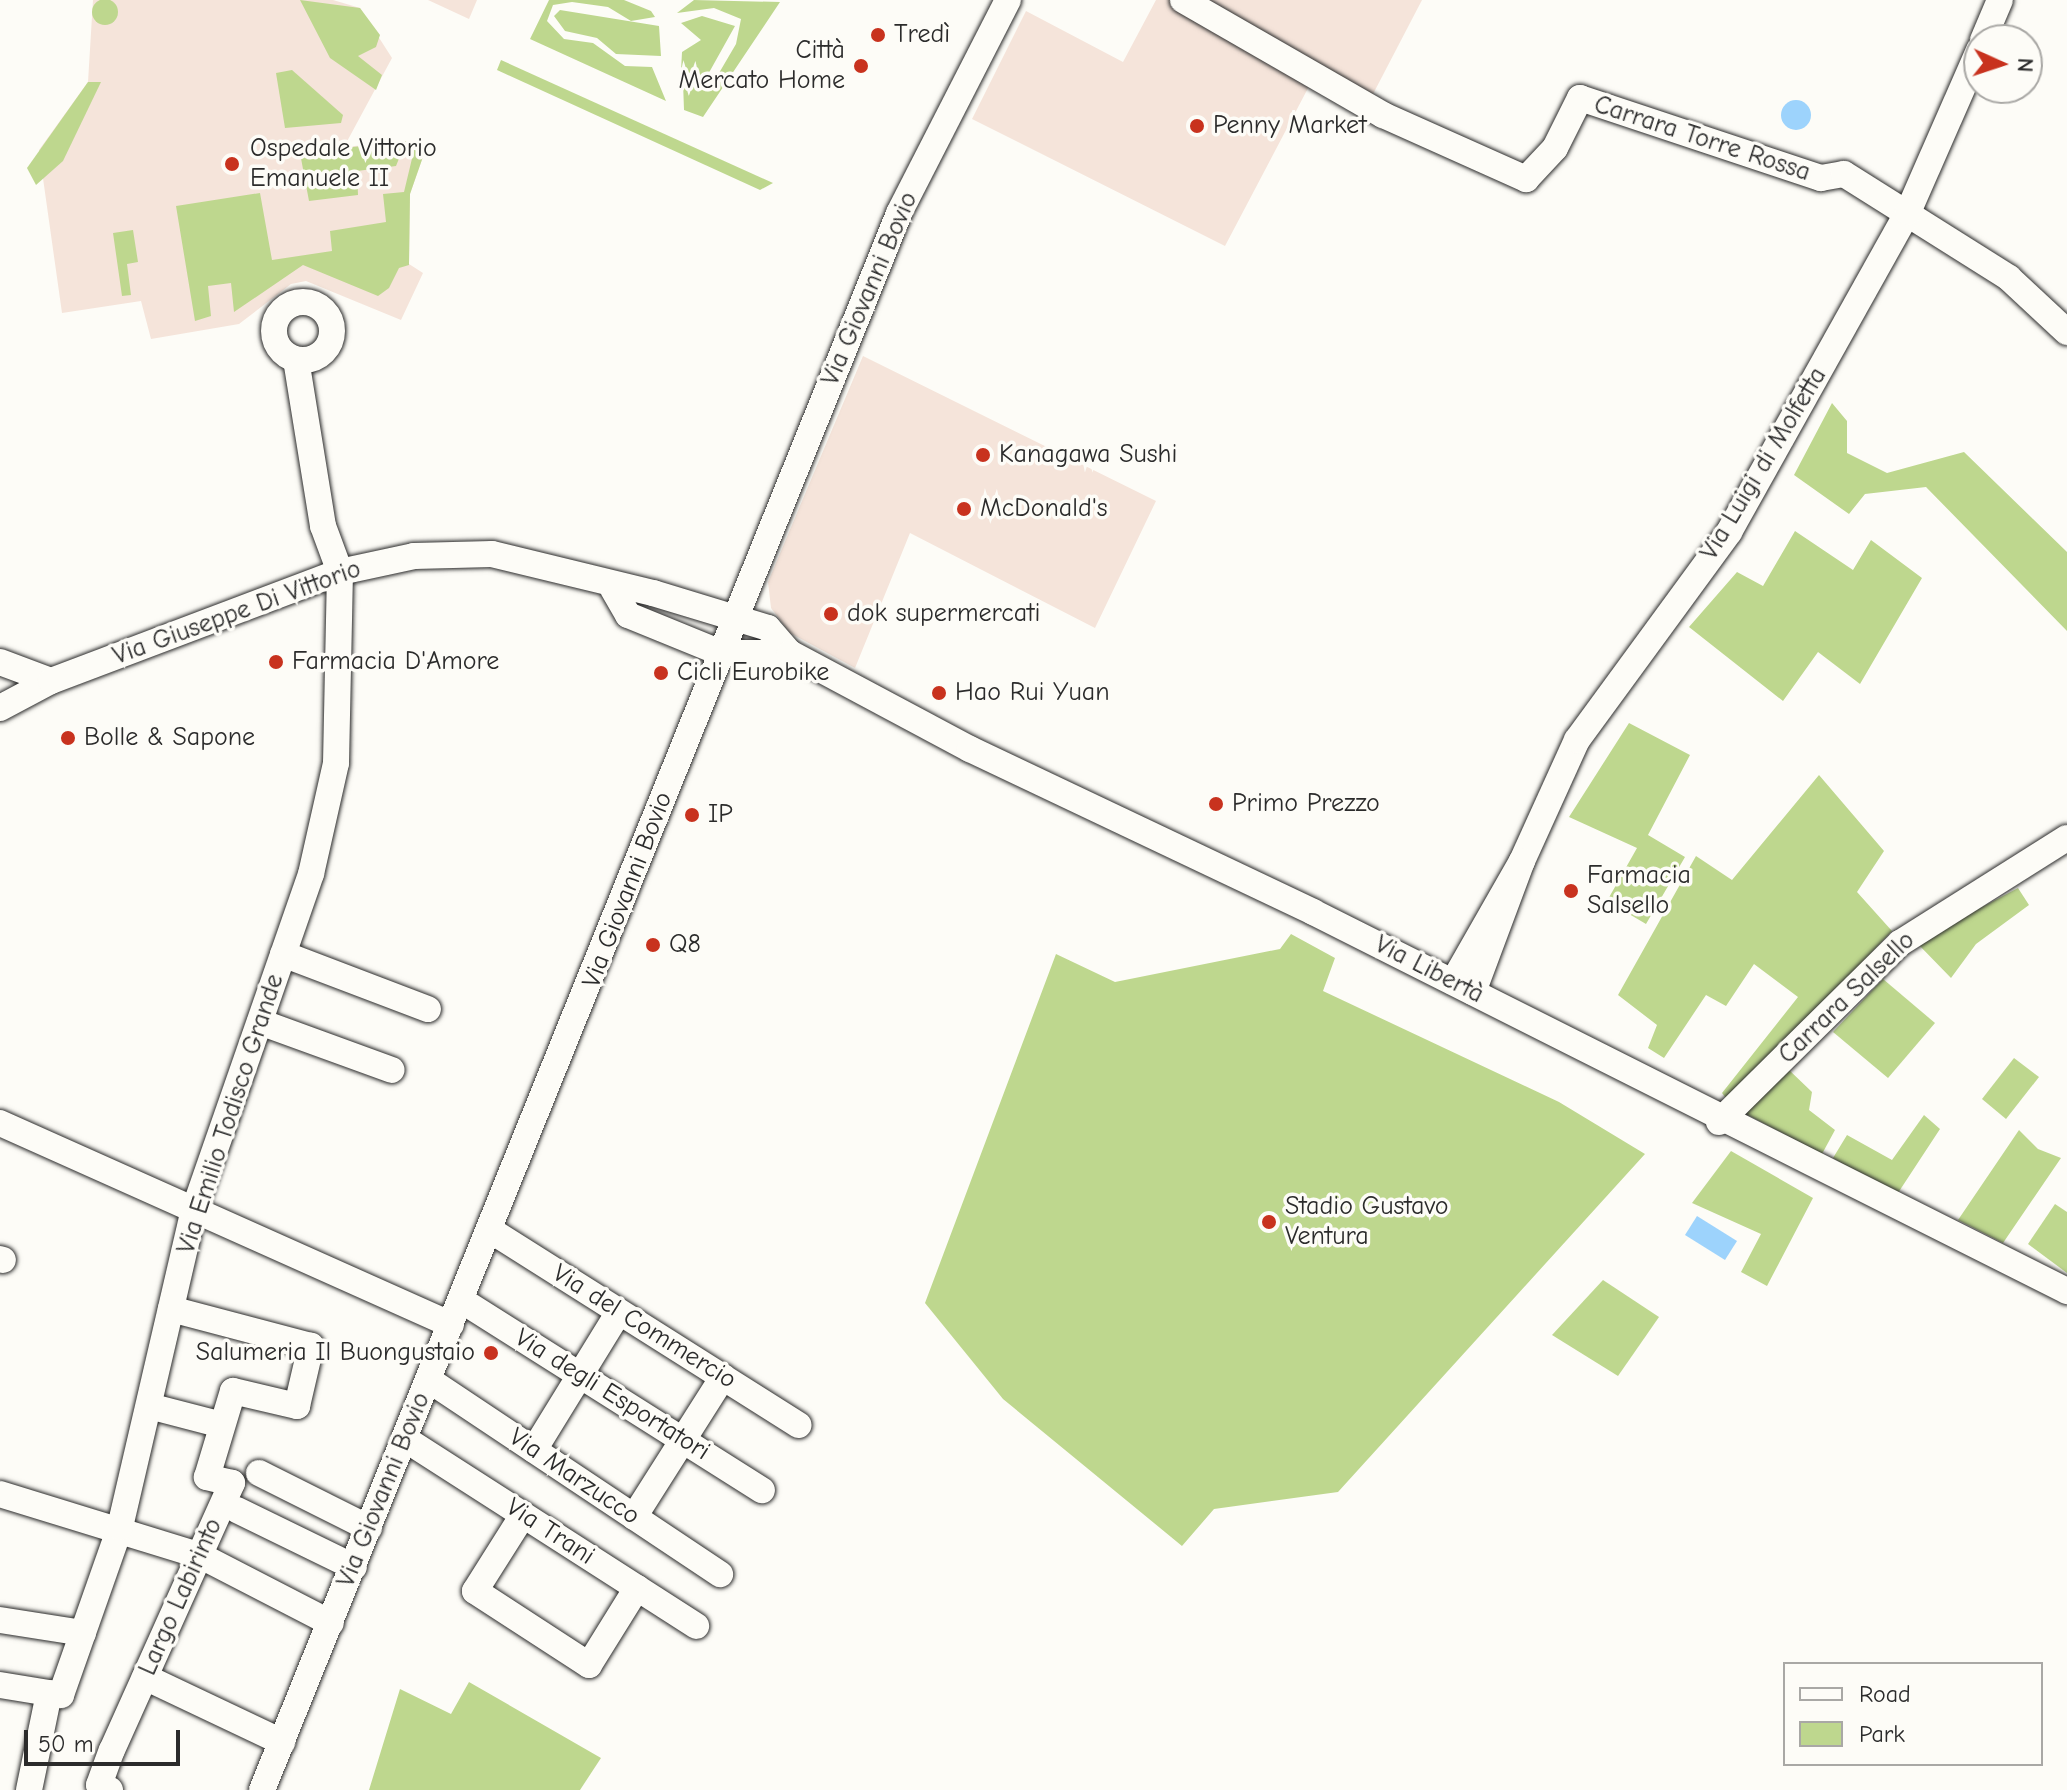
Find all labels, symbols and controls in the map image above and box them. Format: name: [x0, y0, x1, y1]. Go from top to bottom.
place label: Tredì: [894, 19, 950, 51]
north arrow: [1963, 24, 2043, 104]
marker: Tredì: [869, 26, 887, 44]
place label: Città Mercato Home: [678, 35, 845, 96]
marker: Città Mercato Home: [852, 57, 870, 75]
text: N: [2012, 57, 2038, 73]
street label: Carrara Torre Rossa: [1590, 89, 1814, 189]
place label: Penny Market: [1213, 110, 1367, 142]
marker: Penny Market: [1188, 117, 1206, 135]
place label: Ospedale Vittorio Emanuele II: [250, 133, 437, 194]
marker: Ospedale Vittorio Emanuele II: [221, 153, 243, 175]
street label: Via Giovanni Bovio: [815, 188, 925, 390]
street label: Via Luigi di Molfetta: [1694, 362, 1834, 566]
place label: Kanagawa Sushi: [999, 439, 1177, 471]
marker: Kanagawa Sushi: [974, 446, 992, 464]
place label: McDonald's: [980, 493, 1108, 525]
marker: McDonald's: [955, 500, 973, 518]
street label: Via Giuseppe Di Vittorio: [109, 554, 365, 672]
place label: dok supermercati: [847, 598, 1040, 630]
marker: dok supermercati: [822, 605, 840, 623]
place label: Farmacia D'Amore: [292, 646, 499, 678]
marker: Farmacia D'Amore: [267, 653, 285, 671]
place label: Cicli Eurobike: [677, 657, 829, 689]
marker: Cicli Eurobike: [652, 664, 670, 682]
place label: Hao Rui Yuan: [955, 677, 1110, 709]
marker: Hao Rui Yuan: [930, 684, 948, 702]
place label: Bolle & Sapone: [84, 722, 255, 754]
marker: Bolle & Sapone: [59, 729, 77, 747]
street label: Via Giovanni Bovio: [576, 788, 680, 992]
place label: Primo Prezzo: [1232, 788, 1380, 820]
marker: Primo Prezzo: [1207, 795, 1225, 813]
place label: IP: [708, 799, 733, 831]
marker: IP: [683, 806, 701, 824]
place label: Farmacia Salsello: [1587, 860, 1691, 922]
marker: Farmacia Salsello: [1562, 882, 1580, 900]
street label: Carrara Salsello: [1772, 925, 1922, 1071]
place label: Q8: [669, 929, 701, 961]
street label: Via Libertà: [1369, 929, 1489, 1011]
marker: Q8: [644, 936, 662, 954]
street label: Via Emilio Todisco Grande: [171, 970, 291, 1258]
place label: Stadio Gustavo Ventura: [1285, 1191, 1448, 1252]
marker: Stadio Gustavo Ventura: [1260, 1213, 1278, 1231]
street label: Via del Commercio: [546, 1258, 742, 1396]
street label: Via degli Esportatori: [509, 1322, 715, 1468]
place label: Salumeria Il Buongustaio: [196, 1337, 475, 1369]
marker: Salumeria Il Buongustaio: [482, 1344, 500, 1362]
street label: Via Giovanni Bovio: [331, 1388, 437, 1592]
street label: Via Marzucco: [503, 1422, 645, 1532]
street label: Via Trani: [500, 1492, 600, 1572]
street label: Largo Labirinto: [132, 1514, 230, 1680]
legend: [1783, 1662, 2043, 1766]
text: Road: [1859, 1680, 1911, 1708]
scale bar: [28, 1714, 184, 1764]
text: Park: [1859, 1720, 1905, 1748]
text: 50 m: [38, 1730, 94, 1758]

